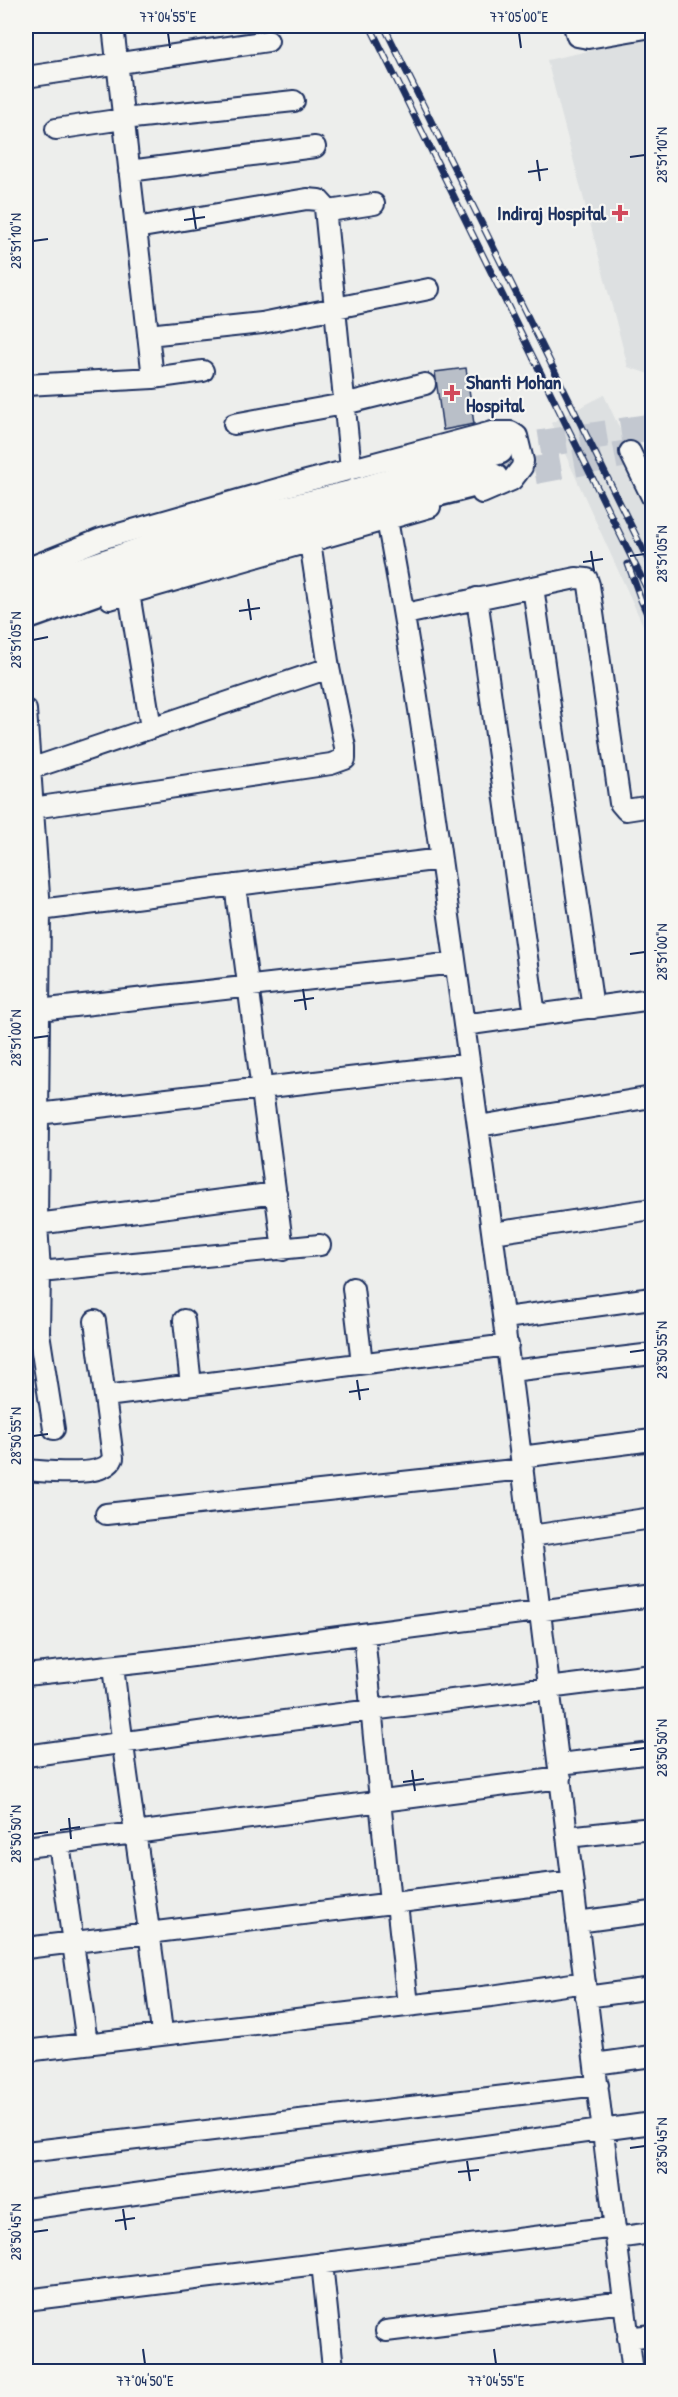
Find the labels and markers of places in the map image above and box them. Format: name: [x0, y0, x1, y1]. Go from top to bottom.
place label: Indiraj Hospital: [497, 199, 607, 227]
marker: Indiraj Hospital: [611, 204, 629, 222]
place label: Shanti Mohan Hospital: [466, 368, 562, 419]
marker: Shanti Mohan Hospital: [443, 384, 461, 402]

